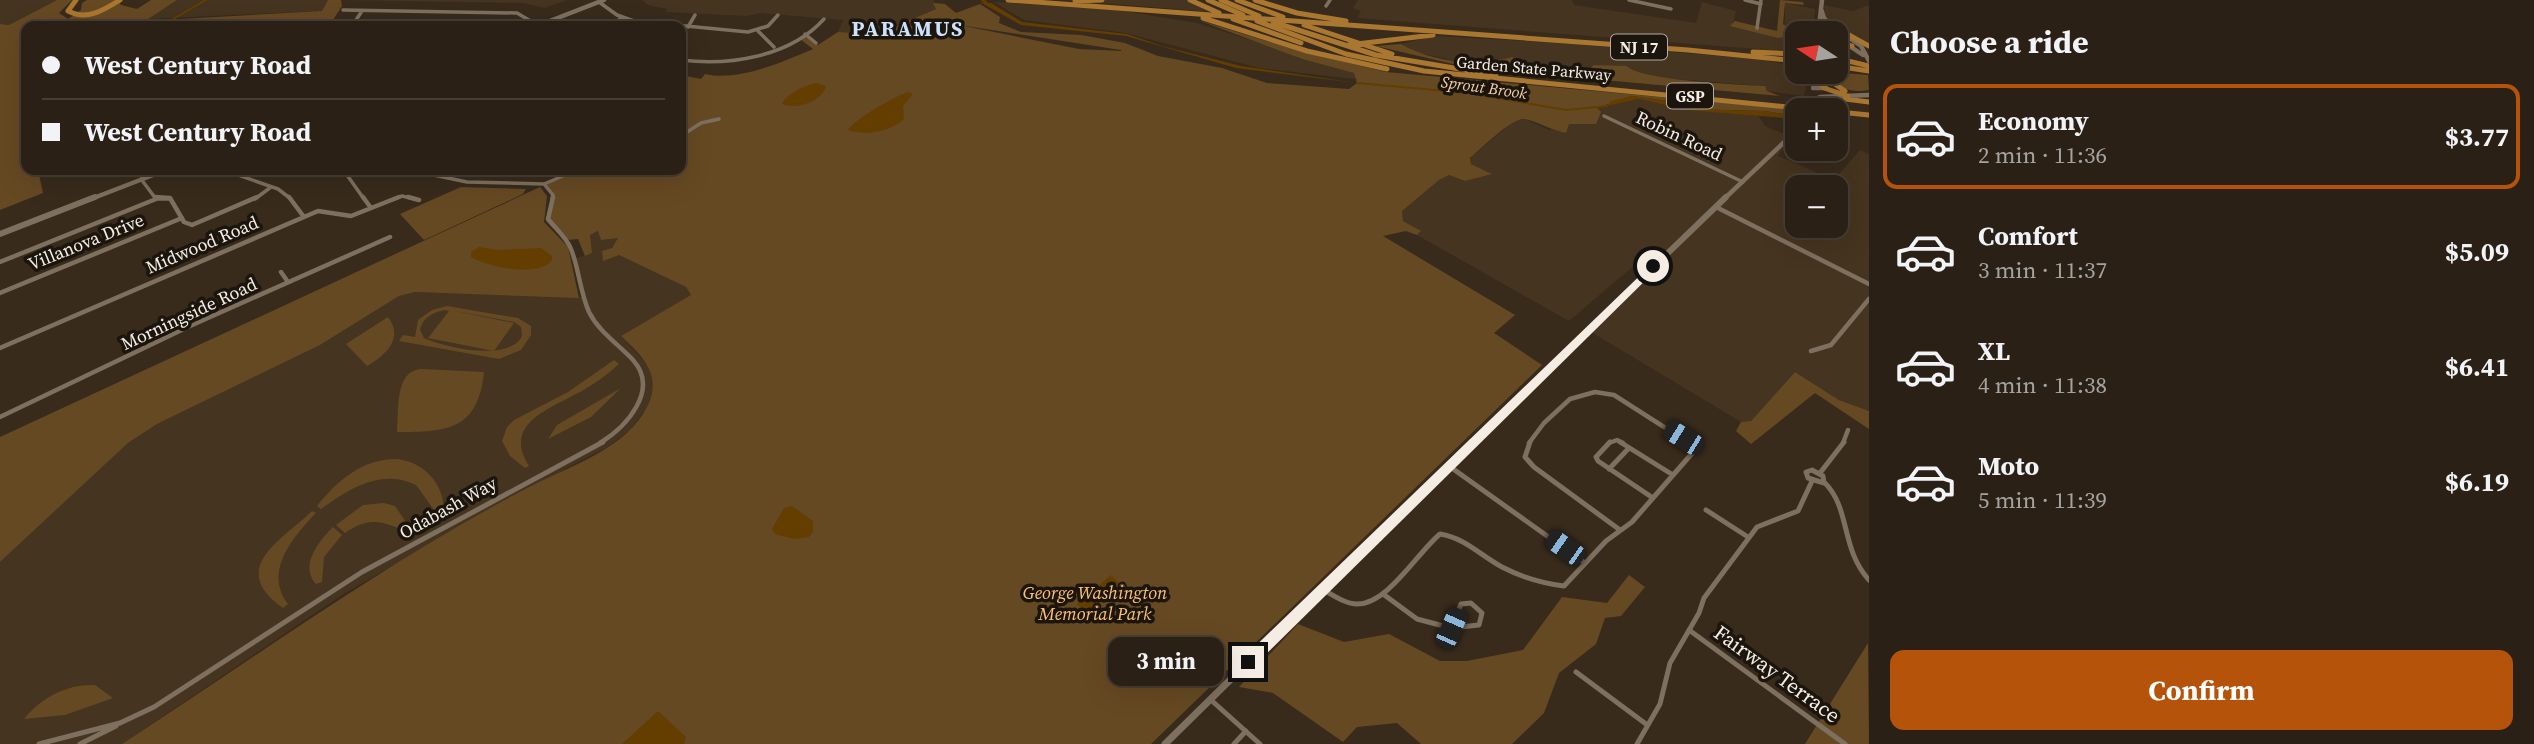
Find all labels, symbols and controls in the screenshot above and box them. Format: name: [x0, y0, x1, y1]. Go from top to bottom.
district label: PARAMUS: [852, 14, 964, 43]
text: Choose a ride: [1890, 20, 2089, 64]
north arrow: [1785, 21, 1848, 84]
map controls: [1785, 21, 1848, 238]
road number: NJ 17: [1611, 34, 1667, 60]
text: West Century Road: [84, 47, 311, 83]
street label: Garden State Parkway: [1455, 50, 1613, 86]
water label: Sprout Brook: [1440, 70, 1529, 104]
road number: GSP: [1667, 83, 1713, 108]
button: +: [1785, 98, 1848, 161]
text: Economy: [1978, 103, 2089, 139]
street label: Robin Road: [1632, 105, 1727, 167]
icon: car: [1894, 105, 1957, 168]
text: West Century Road: [84, 114, 311, 150]
text: $3.77: [2445, 119, 2509, 155]
text: 2 min · 11:36: [1978, 139, 2107, 171]
button: −: [1785, 175, 1848, 238]
street label: Villanova Drive: [24, 207, 147, 276]
street label: Midwood Road: [142, 210, 262, 279]
text: Comfort: [1978, 218, 2078, 254]
icon: car: [1894, 220, 1957, 283]
text: $5.09: [2445, 234, 2509, 270]
route start: [1637, 250, 1669, 282]
text: 3 min · 11:37: [1978, 254, 2107, 286]
street label: Morningside Road: [117, 271, 261, 356]
text: XL: [1978, 333, 2010, 369]
icon: car: [1894, 335, 1957, 398]
text: $6.41: [2445, 349, 2509, 385]
text: 4 min · 11:38: [1978, 369, 2107, 401]
car: [1660, 418, 1707, 458]
text: Moto: [1978, 448, 2039, 484]
icon: car: [1894, 450, 1957, 513]
text: $6.19: [2445, 464, 2509, 500]
street label: Odabash Way: [395, 470, 502, 545]
text: 5 min · 11:39: [1978, 484, 2107, 516]
car: [1542, 527, 1589, 569]
park label: George Washington Memorial Park: [1023, 580, 1167, 626]
car: [1433, 605, 1470, 651]
street label: Fairway Terrace: [1708, 618, 1846, 729]
callout: 3 min: [1108, 638, 1224, 686]
text: 3 min: [1136, 645, 1196, 677]
route end: [1232, 646, 1264, 678]
button: Confirm: [1890, 650, 2513, 730]

